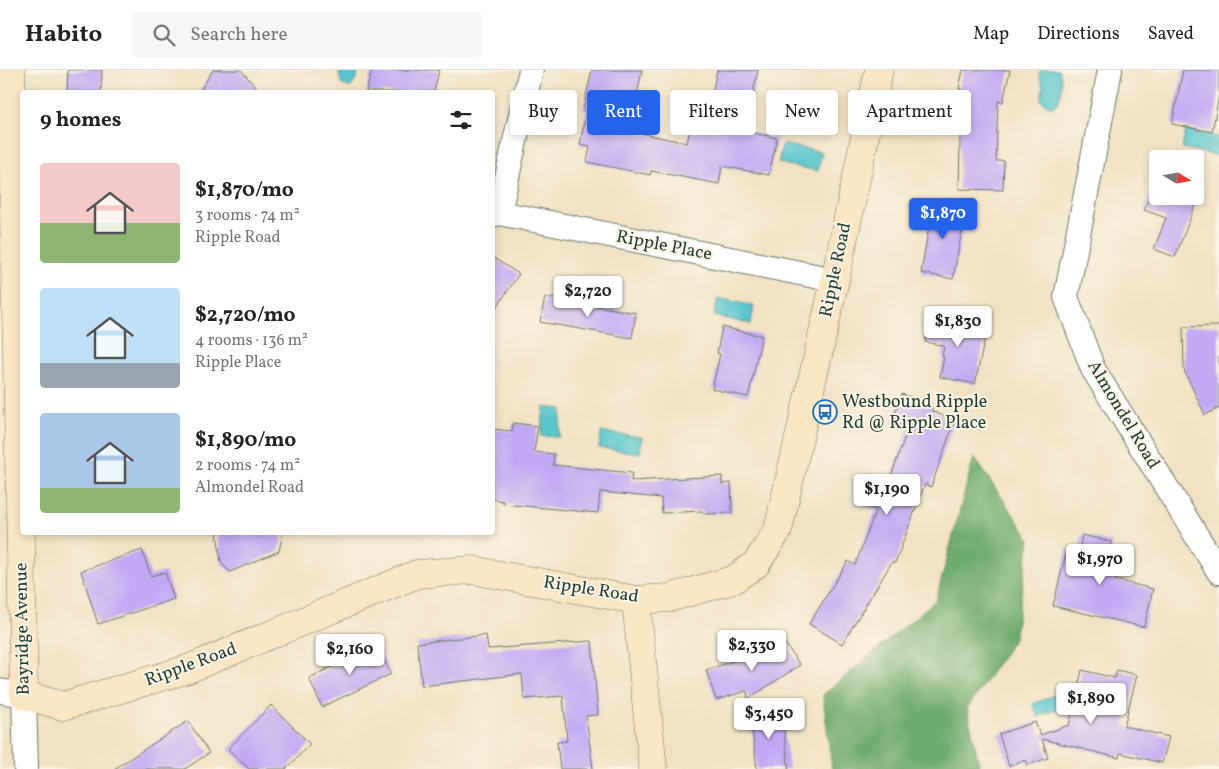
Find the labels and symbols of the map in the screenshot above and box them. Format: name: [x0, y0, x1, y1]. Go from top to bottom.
north arrow: [1149, 150, 1204, 205]
pin: $1,870: [902, 198, 984, 240]
street label: Ripple Road: [814, 220, 858, 320]
street label: Ripple Place: [614, 224, 714, 268]
pin: $2,720: [547, 276, 629, 318]
pin: $1,830: [917, 306, 999, 348]
street label: Almondel Road: [1081, 356, 1165, 474]
place label: Westbound Ripple Rd @ Ripple Place: [842, 390, 987, 436]
bus stop icon: Westbound Ripple Rd @ Ripple Place: [812, 399, 838, 425]
pin: $1,190: [846, 474, 928, 516]
pin: $1,970: [1059, 544, 1141, 586]
street label: Bayridge Avenue: [9, 562, 37, 696]
street label: Ripple Road: [541, 570, 641, 610]
pin: $2,330: [711, 630, 793, 672]
pin: $2,160: [309, 634, 391, 676]
street label: Ripple Road: [141, 637, 241, 693]
pin: $1,890: [1050, 682, 1132, 725]
pin: $3,450: [728, 698, 810, 740]

